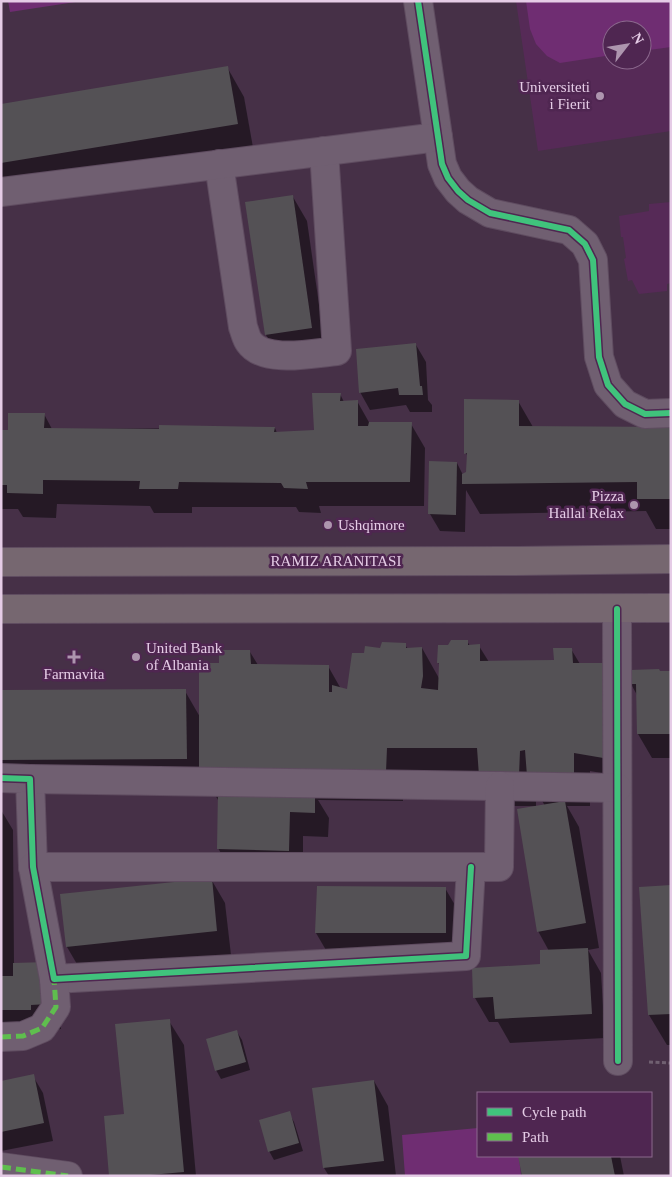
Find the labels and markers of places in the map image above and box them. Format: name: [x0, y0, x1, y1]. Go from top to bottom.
place label: Universiteti i Fierit: [519, 79, 591, 112]
marker: Universiteti i Fierit: [594, 90, 606, 102]
place label: Pizza Hallal Relax: [549, 488, 624, 521]
marker: Pizza Hallal Relax: [628, 499, 640, 511]
place label: Ushqimore: [338, 517, 405, 533]
marker: Ushqimore: [322, 519, 334, 531]
place label: United Bank of Albania: [146, 640, 223, 673]
marker: Farmavita: [68, 651, 80, 663]
marker: United Bank of Albania: [130, 651, 142, 663]
place label: Farmavita: [44, 666, 105, 682]

